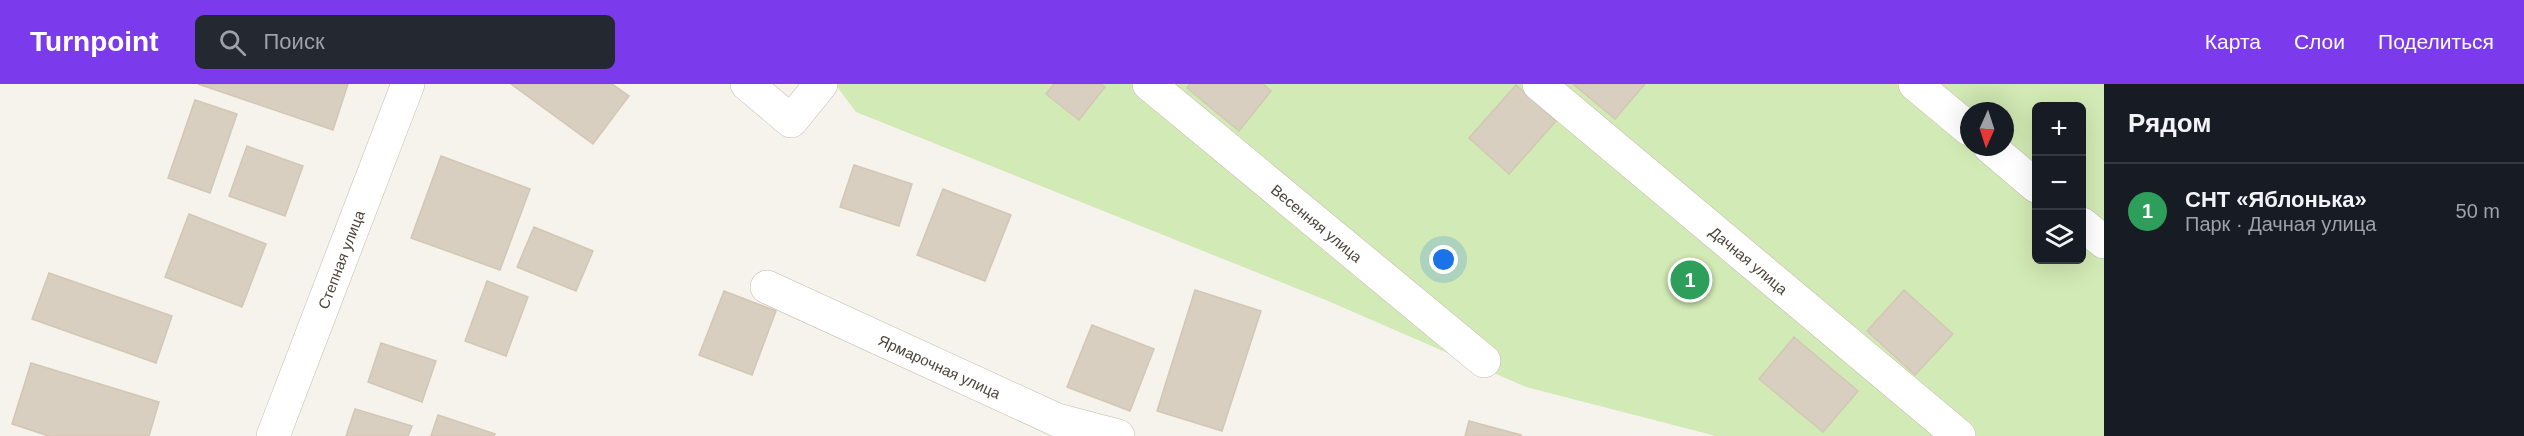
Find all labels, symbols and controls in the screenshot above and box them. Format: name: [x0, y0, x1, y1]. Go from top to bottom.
search box: [195, 15, 615, 69]
text: Turnpoint: [30, 26, 159, 57]
icon: search: [216, 26, 249, 59]
text: Поиск: [264, 29, 325, 54]
text: Карта: [2205, 30, 2261, 53]
text: Слои: [2294, 30, 2345, 53]
text: Поделиться: [2378, 30, 2494, 53]
north arrow: [1960, 102, 2014, 156]
map controls: [2032, 102, 2086, 264]
button: +: [2032, 102, 2086, 156]
text: Рядом: [2128, 108, 2211, 138]
button: −: [2032, 156, 2086, 210]
street label: Весенняя улица: [1268, 181, 1366, 266]
text: СНТ «Яблонька»: [2185, 187, 2367, 212]
text: 1: [2142, 200, 2153, 222]
text: 50 m: [2456, 200, 2500, 222]
street label: Степная улица: [314, 207, 368, 311]
button: layers: [2032, 210, 2086, 264]
text: Парк · Дачная улица: [2185, 213, 2376, 235]
street label: Дачная улица: [1707, 223, 1792, 298]
your location: [1429, 245, 1458, 274]
pin: 1: [1670, 258, 1710, 302]
street label: Ярмарочная улица: [876, 331, 1004, 402]

